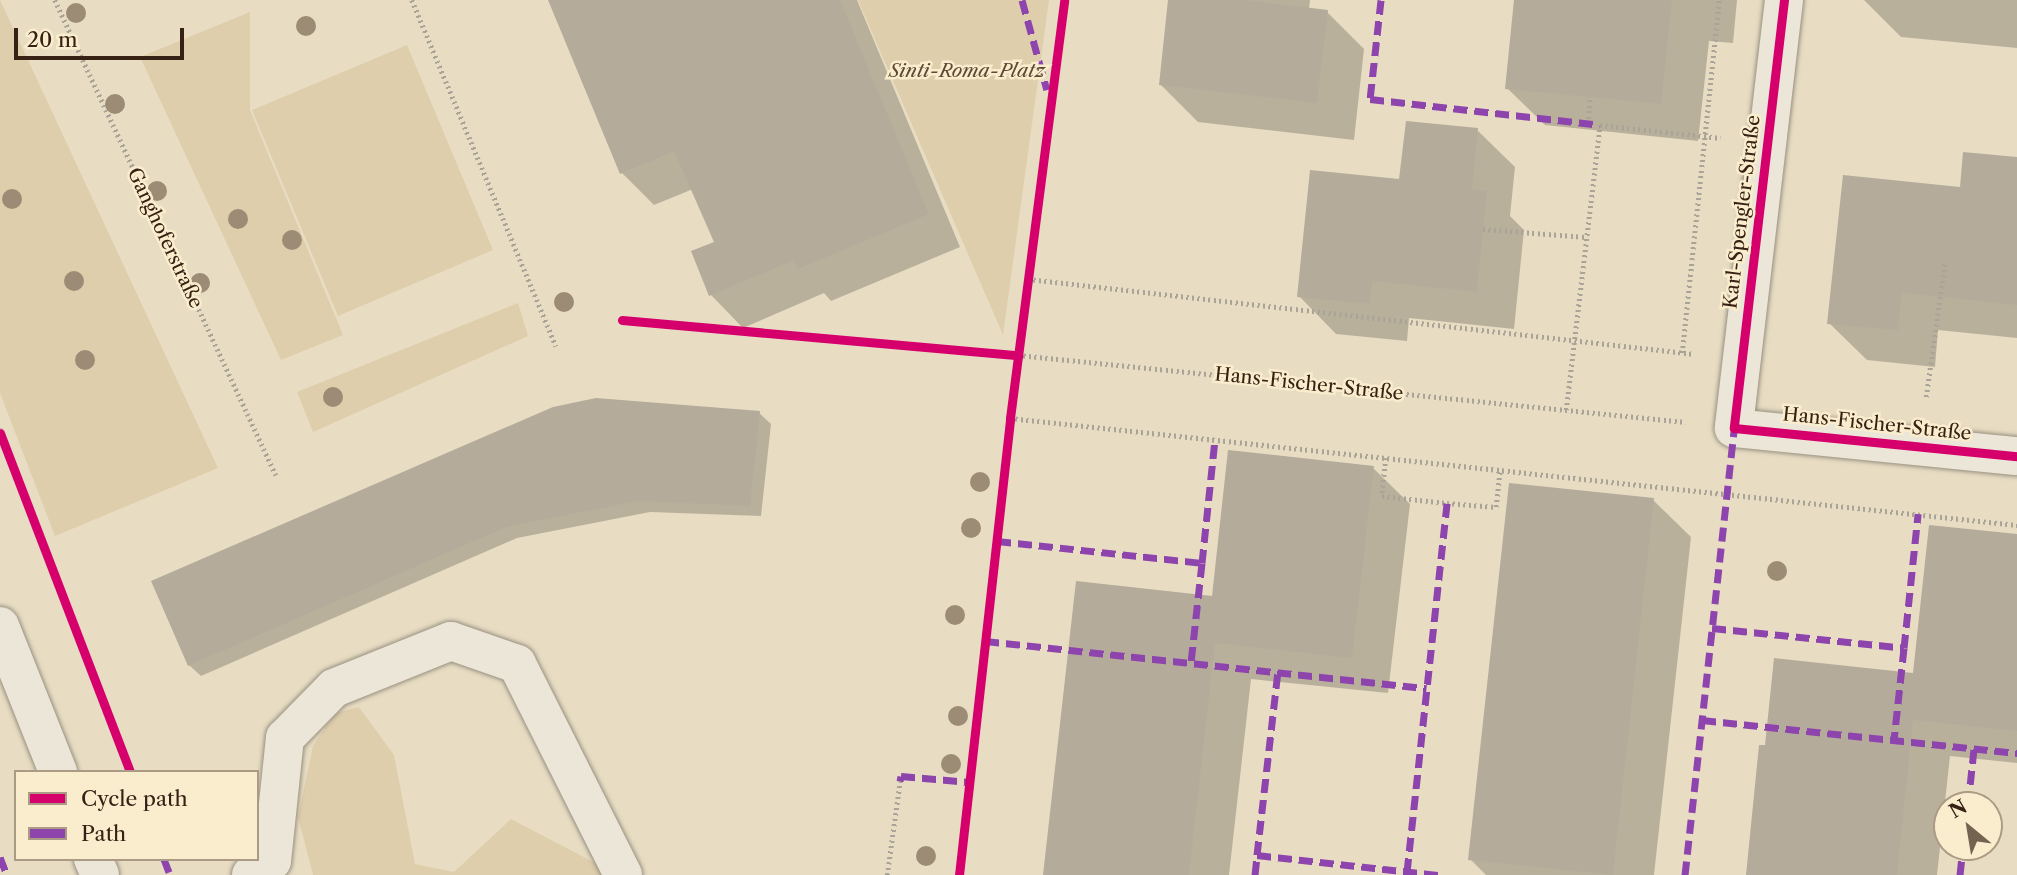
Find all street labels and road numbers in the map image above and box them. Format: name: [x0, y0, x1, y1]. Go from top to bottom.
street label: Karl-Spengler-Straße: [1719, 114, 1765, 310]
street label: Ganghoferstraße: [122, 164, 208, 312]
street label: Hans-Fischer-Straße: [1214, 363, 1404, 405]
street label: Hans-Fischer-Straße: [1782, 403, 1972, 445]

